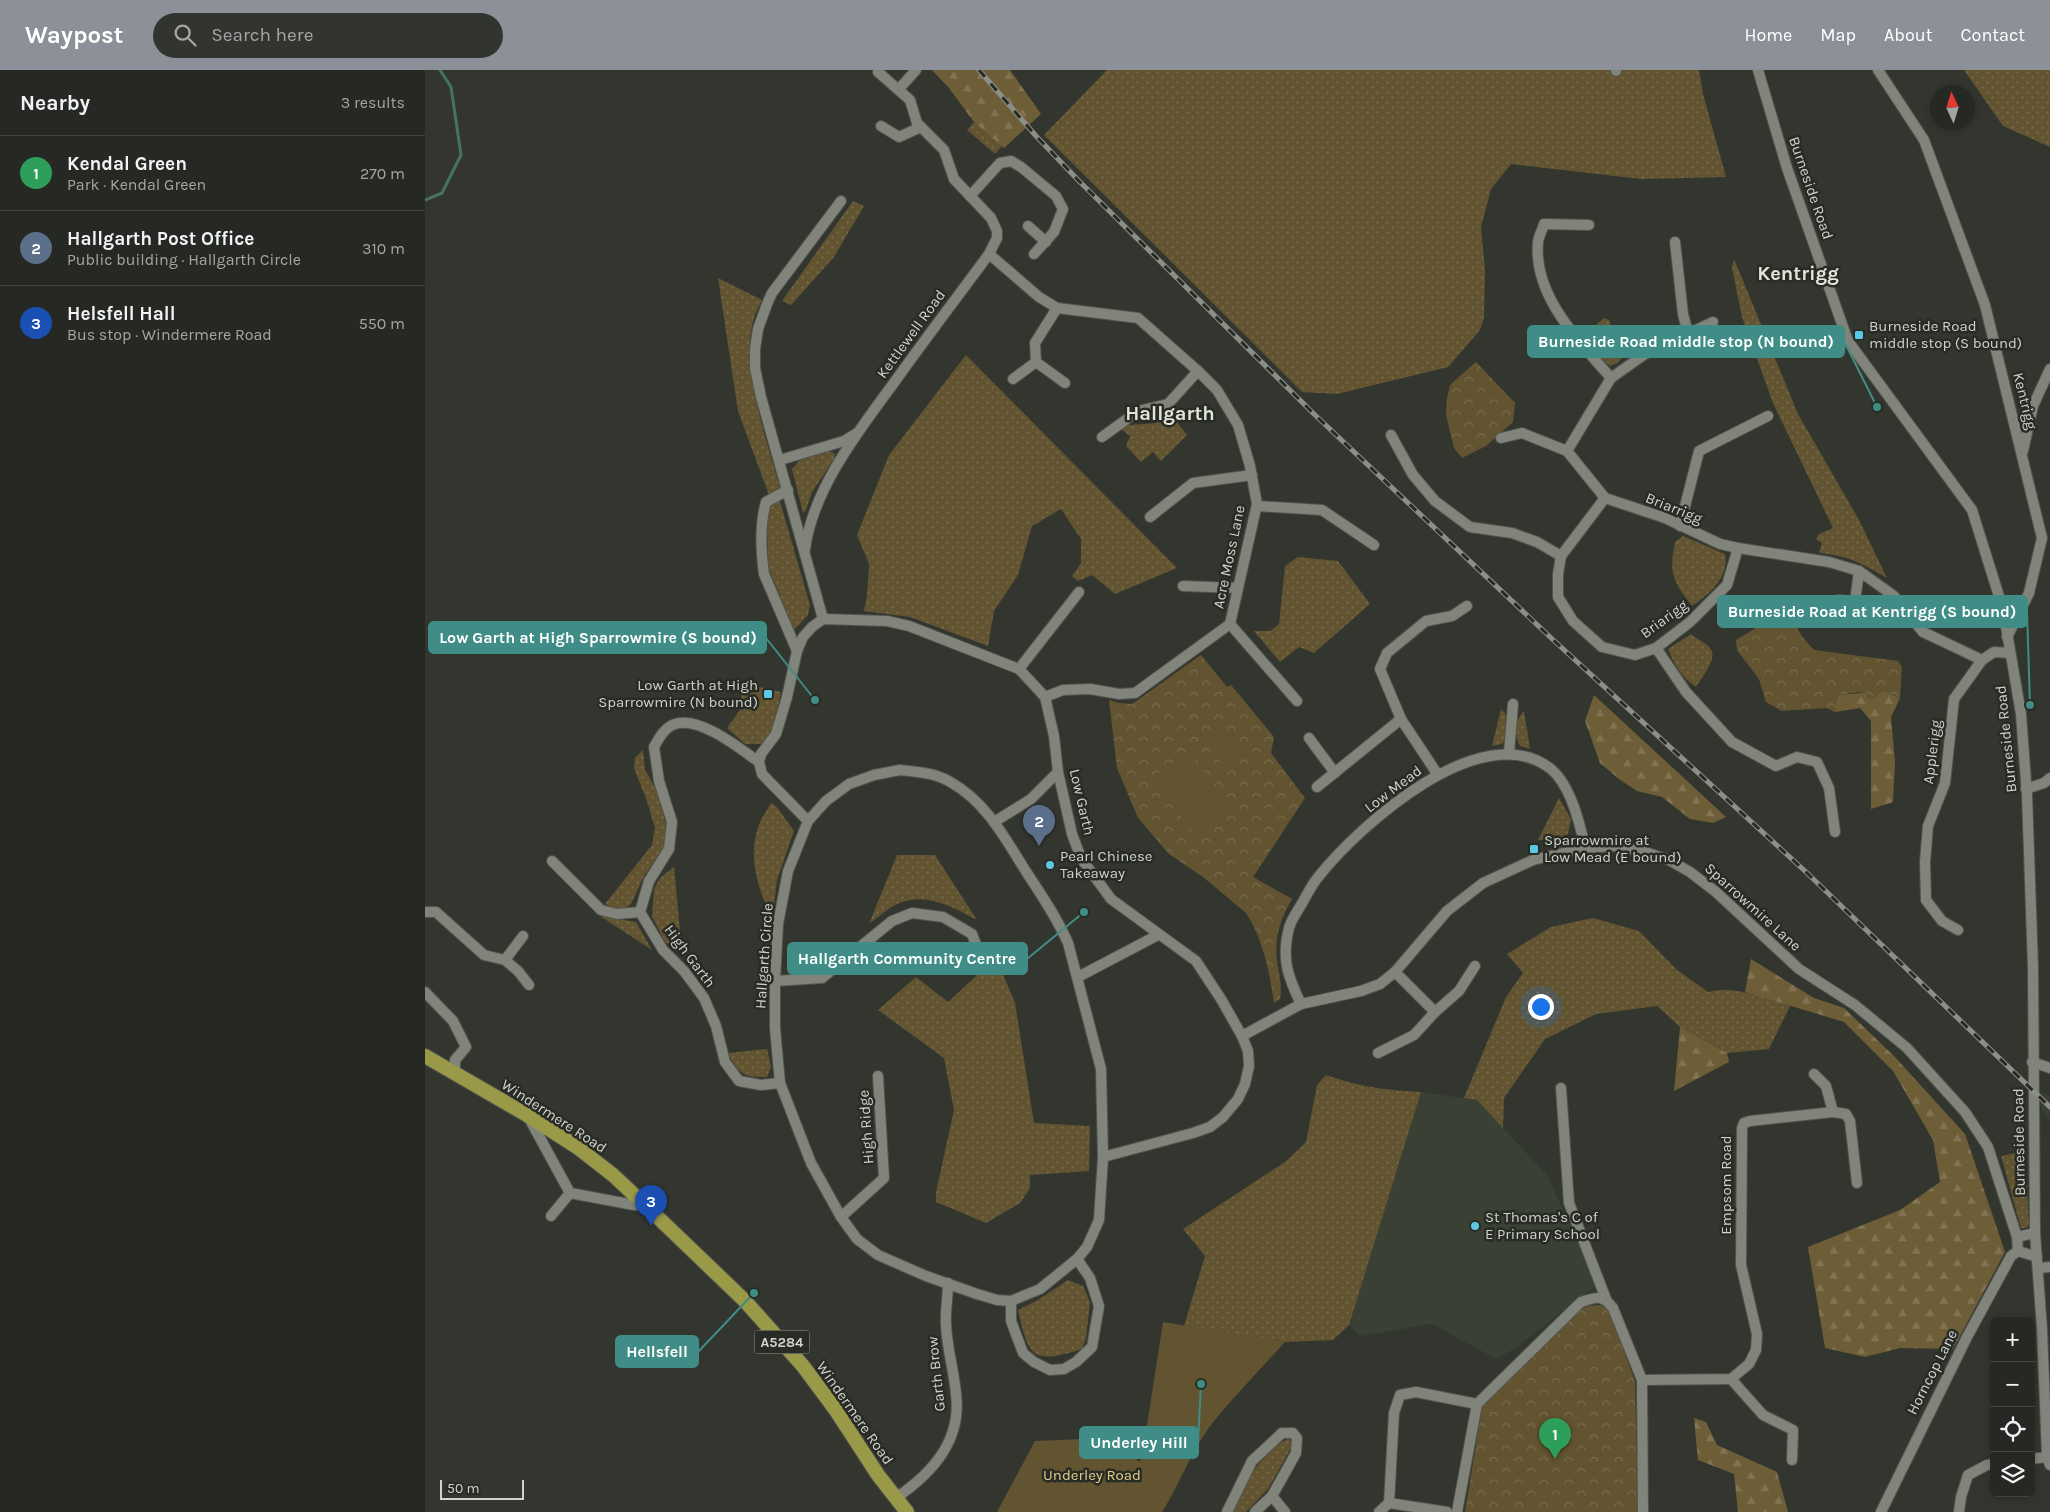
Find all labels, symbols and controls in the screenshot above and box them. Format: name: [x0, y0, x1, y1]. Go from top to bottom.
search box: [153, 13, 503, 58]
text: Waypost: [25, 21, 123, 49]
icon: search: [171, 21, 199, 49]
text: Search here: [211, 24, 313, 46]
text: Home: [1744, 24, 1792, 46]
text: Map: [1820, 24, 1856, 46]
text: About: [1884, 24, 1933, 46]
text: Contact: [1961, 24, 2025, 46]
north arrow: [1930, 85, 1975, 130]
text: Nearby: [20, 91, 90, 115]
text: 3 results: [341, 93, 405, 112]
street label: Burneside Road: [1785, 134, 1837, 242]
text: Kendal Green: [67, 153, 187, 175]
text: 1: [33, 164, 39, 183]
text: 270 m: [360, 164, 405, 183]
text: Park · Kendal Green: [67, 175, 206, 194]
text: Hallgarth Post Office: [67, 228, 254, 250]
text: 2: [31, 239, 41, 258]
text: 310 m: [362, 239, 405, 258]
text: Public building · Hallgarth Circle: [67, 250, 301, 269]
district label: Kentrigg: [1757, 262, 1839, 285]
street label: Kettlewell Road: [873, 286, 949, 382]
text: Helsfell Hall: [67, 303, 175, 325]
text: 3: [31, 314, 41, 333]
text: 550 m: [359, 314, 405, 333]
place label: Burneside Road middle stop (S bound): [1869, 317, 2022, 352]
text: Bus stop · Windermere Road: [67, 325, 272, 344]
callout: Burneside Road middle stop (N bound): [1528, 326, 1844, 357]
marker: Burneside Road middle stop (S bound): [1853, 329, 1865, 341]
text: Burneside Road middle stop (N bound): [1538, 332, 1834, 351]
street label: Kentrigg: [2009, 371, 2041, 432]
district label: Hallgarth: [1125, 402, 1215, 425]
street label: Briarrigg: [1643, 488, 1706, 528]
street label: Acre Moss Lane: [1209, 504, 1249, 610]
street label: Briarigg: [1637, 595, 1692, 642]
callout: Burneside Road at Kentrigg (S bound): [1718, 596, 2027, 627]
text: Burneside Road at Kentrigg (S bound): [1728, 602, 2016, 621]
callout: Low Garth at High Sparrowmire (S bound): [429, 622, 766, 653]
text: Low Garth at High Sparrowmire (S bound): [439, 628, 757, 647]
place label: Low Garth at High Sparrowmire (N bound): [598, 676, 758, 711]
street label: Burneside Road: [1991, 685, 2021, 793]
marker: Low Garth at High Sparrowmire (N bound): [762, 688, 774, 700]
street label: Applerigg: [1919, 718, 1945, 785]
street label: Low Mead: [1361, 762, 1425, 816]
street label: Low Garth: [1066, 767, 1098, 837]
pin: 2: [1023, 805, 1055, 846]
place label: Sparrowmire at Low Mead (E bound): [1544, 831, 1682, 866]
marker: Sparrowmire at Low Mead (E bound): [1528, 843, 1540, 855]
place label: Pearl Chinese Takeaway: [1060, 847, 1153, 882]
marker: Pearl Chinese Takeaway: [1044, 859, 1056, 871]
street label: Sparrowmire Lane: [1701, 859, 1805, 955]
street label: Hallgarth Circle: [751, 903, 777, 1009]
street label: High Garth: [661, 921, 719, 991]
callout: Hallgarth Community Centre: [788, 943, 1027, 974]
text: Hallgarth Community Centre: [798, 949, 1016, 968]
your location: [1528, 994, 1554, 1020]
street label: Windermere Road: [498, 1075, 610, 1157]
street label: Burneside Road: [2009, 1088, 2029, 1196]
street label: High Ridge: [854, 1089, 878, 1165]
street label: Empsom Road: [1717, 1135, 1735, 1235]
pin: 3: [635, 1185, 667, 1226]
place label: St Thomas's C of E Primary School: [1485, 1208, 1600, 1243]
marker: St Thomas's C of E Primary School: [1469, 1220, 1481, 1232]
map controls: [1990, 1317, 2035, 1497]
button: +: [1990, 1317, 2035, 1362]
street label: Horncop Lane: [1903, 1326, 1961, 1418]
road number: A5284: [755, 1330, 809, 1354]
street label: Garth Brow: [923, 1335, 949, 1412]
callout: Hellsfell: [616, 1336, 698, 1367]
text: Hellsfell: [626, 1342, 688, 1361]
street label: Windermere Road: [813, 1358, 897, 1468]
button: −: [1990, 1362, 2035, 1407]
button: locate: [1990, 1407, 2035, 1452]
pin: 1: [1539, 1418, 1571, 1459]
callout: Underley Hill: [1080, 1427, 1198, 1458]
text: Underley Hill: [1090, 1433, 1188, 1452]
button: layers: [1990, 1452, 2035, 1497]
park label: Underley Road: [1043, 1466, 1141, 1484]
scale bar: [440, 1477, 524, 1500]
text: 50 m: [447, 1480, 480, 1497]

